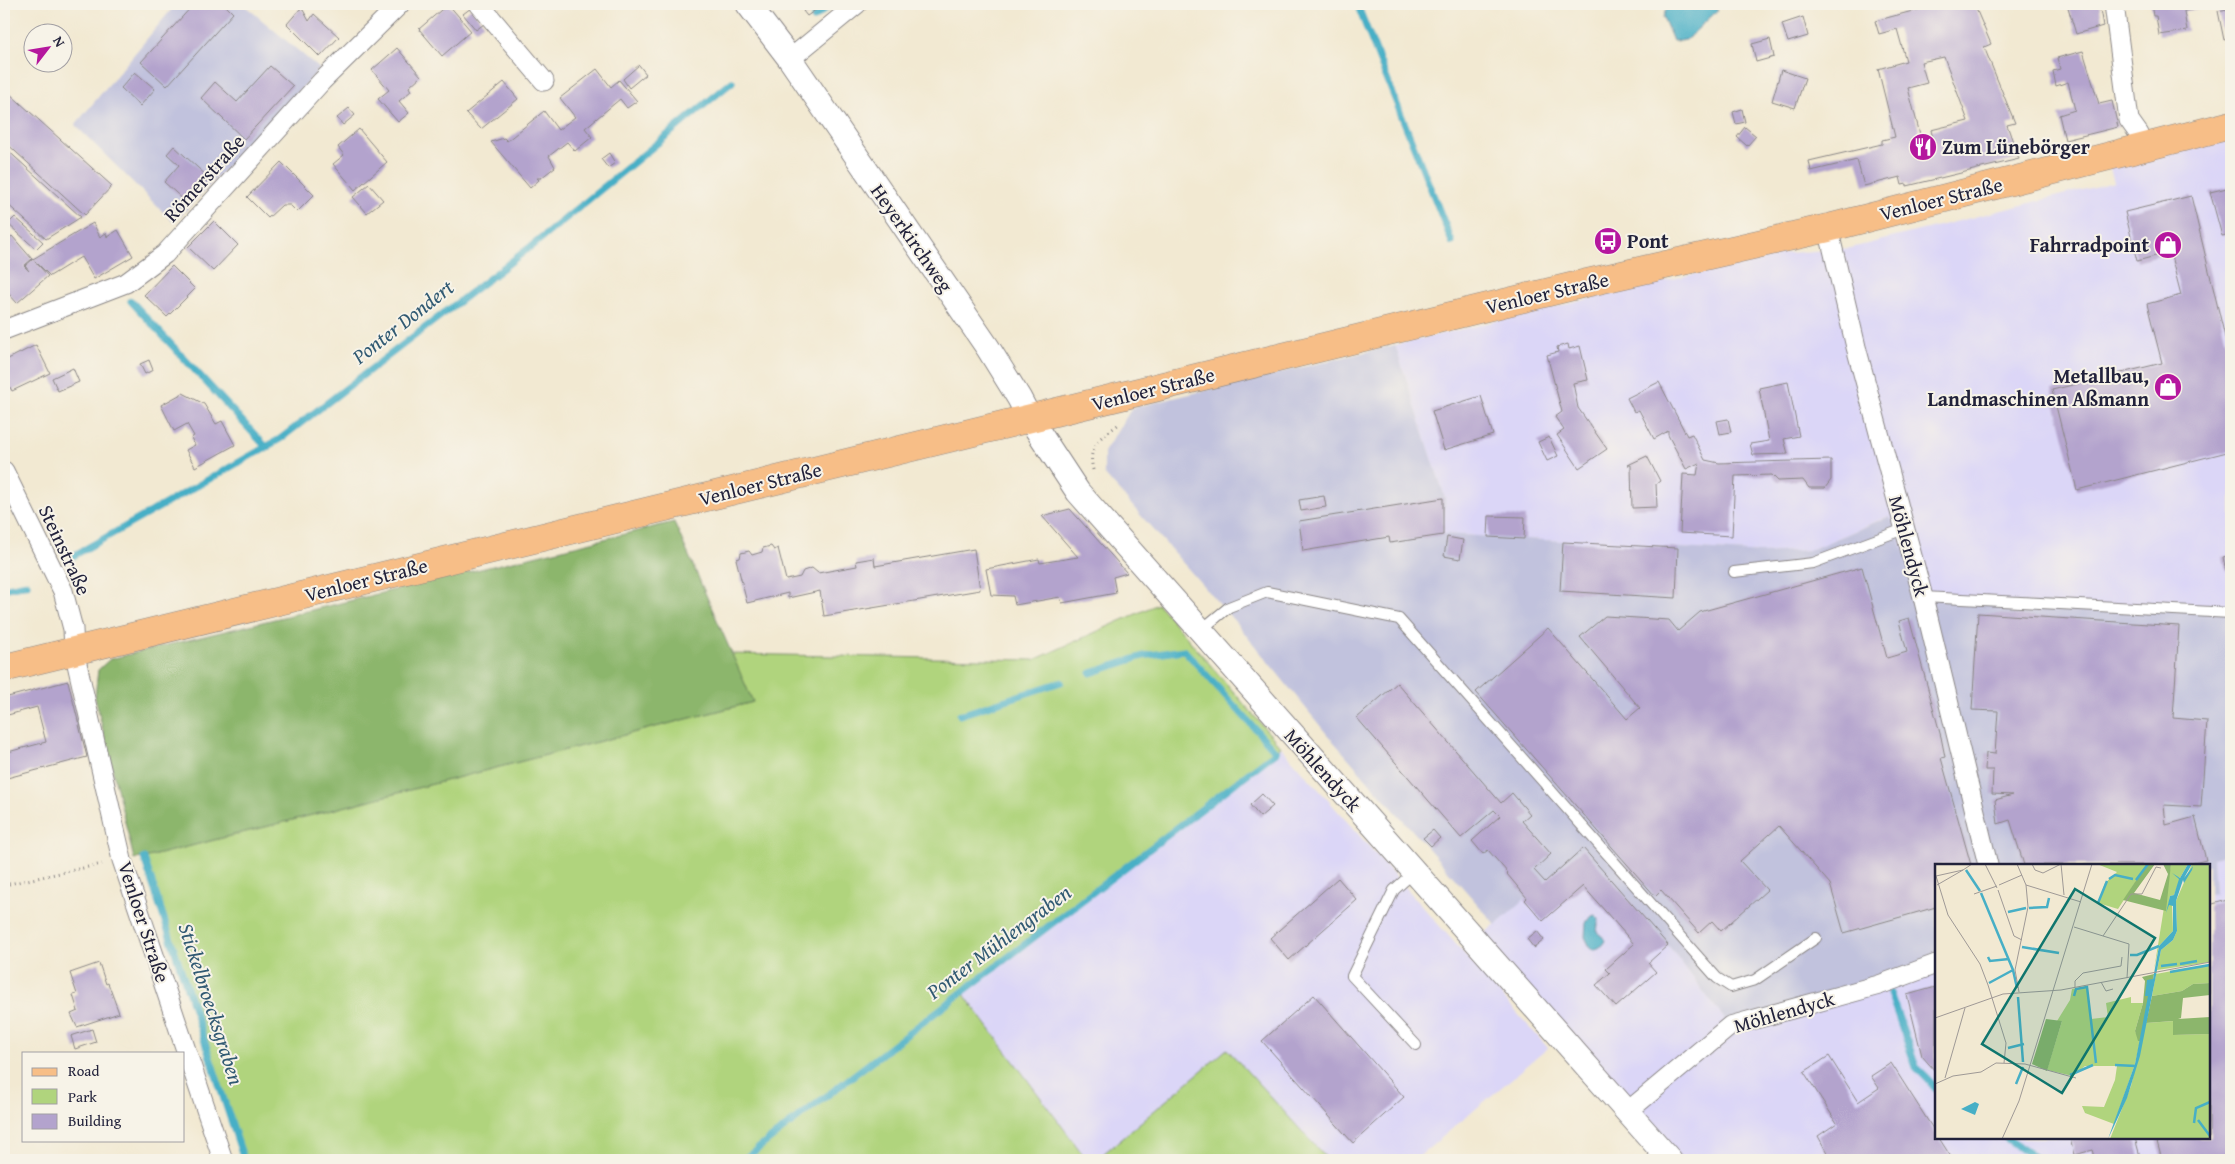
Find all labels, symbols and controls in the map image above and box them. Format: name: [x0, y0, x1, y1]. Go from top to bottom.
north arrow: [22, 22, 72, 72]
text: N: [48, 32, 70, 51]
street label: Römerstraße: [156, 127, 251, 228]
restaurant icon: Zum Lünebörger: [1908, 132, 1938, 162]
place label: Zum Lünebörger: [1942, 132, 2090, 161]
street label: Venloer Straße: [1876, 169, 2005, 228]
street label: Heyerkirchweg: [864, 178, 961, 298]
bus stop icon: Pont: [1593, 226, 1623, 256]
place label: Pont: [1627, 226, 1669, 255]
place label: Fahrradpoint: [2030, 230, 2149, 259]
shop icon: Fahrradpoint: [2153, 230, 2183, 260]
street label: Venloer Straße: [1482, 264, 1611, 321]
water label: Ponter Dondert: [345, 272, 460, 372]
street label: Venloer Straße: [1088, 359, 1217, 418]
place label: Metallbau, Landmaschinen Aßmann: [1927, 361, 2149, 413]
shop icon: Metallbau, Landmaschinen Aßmann: [2153, 372, 2183, 402]
street label: Venloer Straße: [695, 454, 824, 513]
street label: Möhlendyck: [1882, 492, 1937, 600]
street label: Steinstraße: [32, 500, 99, 600]
street label: Venloer Straße: [301, 550, 430, 609]
street label: Möhlendyck: [1278, 722, 1369, 818]
street label: Venloer Straße: [111, 858, 178, 986]
inset map: [1935, 864, 2210, 1139]
water label: Ponter Mühlengraben: [919, 877, 1078, 1007]
water label: Stickelbroecksgraben: [171, 919, 252, 1089]
street label: Möhlendyck: [1730, 983, 1838, 1040]
legend: [22, 1052, 185, 1142]
text: Road: [68, 1060, 99, 1081]
text: Park: [68, 1086, 97, 1107]
text: Building: [68, 1110, 122, 1131]

